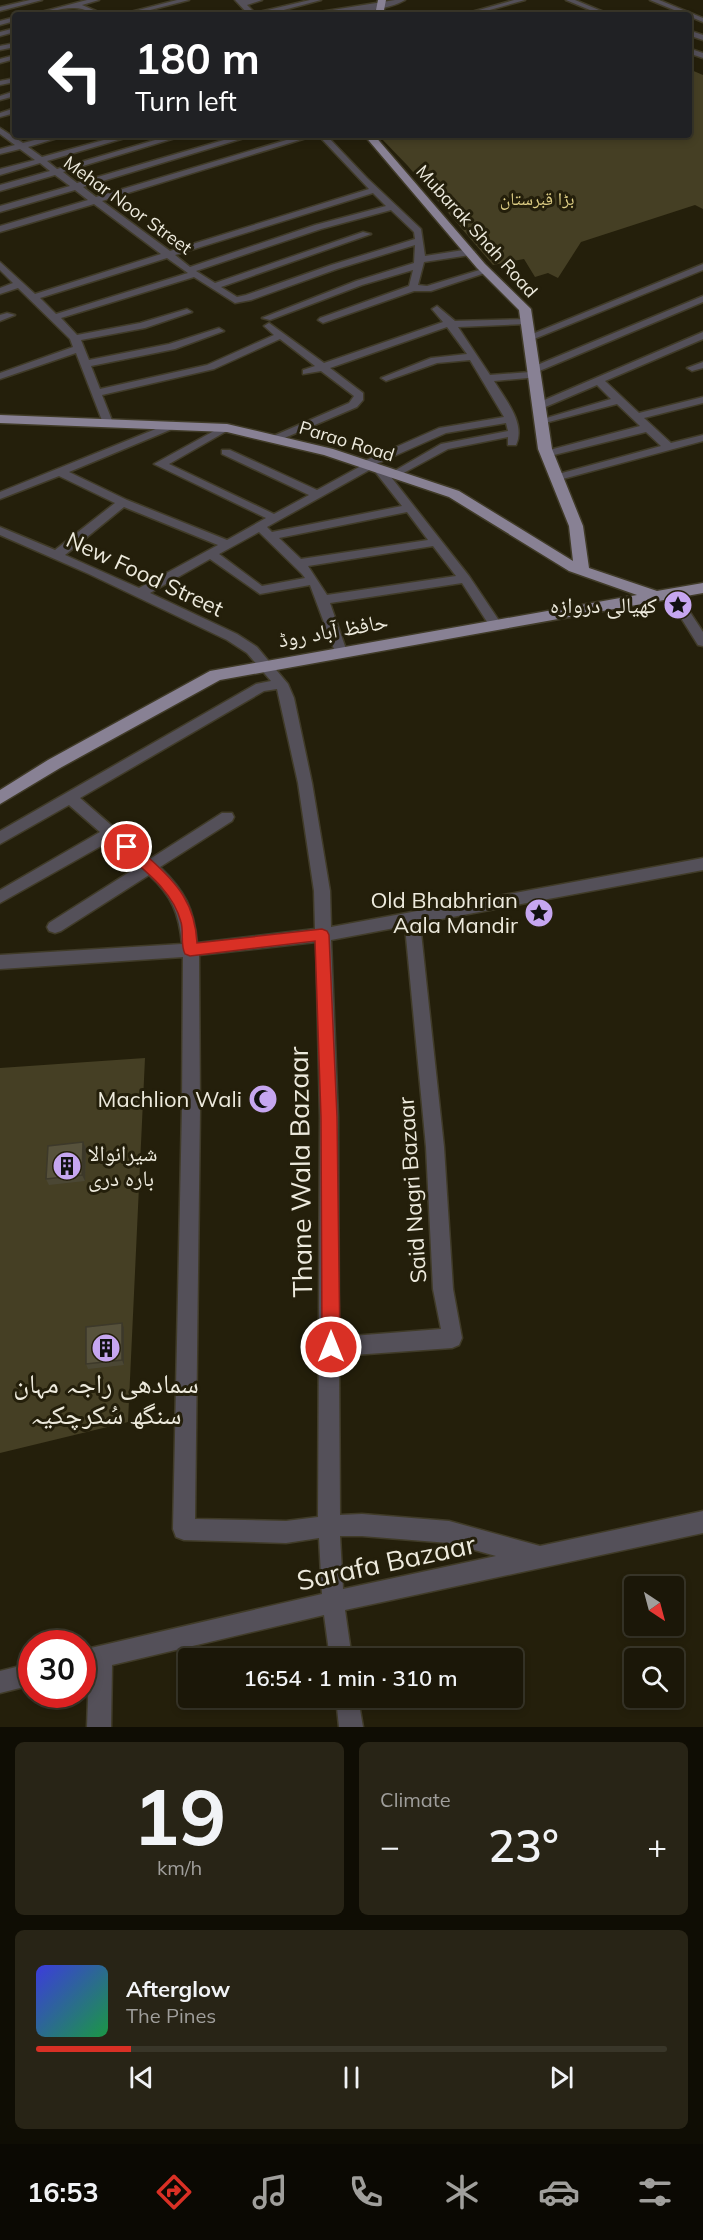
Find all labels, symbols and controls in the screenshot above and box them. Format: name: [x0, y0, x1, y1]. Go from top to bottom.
text: 180 m: [135, 32, 260, 85]
icon: left: [36, 36, 114, 114]
text: Turn left: [135, 84, 237, 118]
street label: Mehar Noor Street: [59, 151, 197, 259]
street label: Mubarak Shah Road: [411, 160, 543, 302]
park label: بڑا قبرستان: [500, 187, 574, 210]
street label: Parao Road: [297, 416, 397, 466]
street label: New Food Street: [62, 525, 228, 623]
place icon: کھیالی دروازہ: [662, 589, 694, 621]
place label: کھیالی دروازہ: [550, 591, 657, 619]
street label: حافظ آباد روڈ: [276, 607, 390, 653]
pin: [101, 821, 152, 872]
icon: arrive: [110, 830, 143, 863]
place label: Old Bhabhrian Aala Mandir: [370, 886, 518, 939]
place icon: Old Bhabhrian Aala Mandir: [523, 897, 555, 929]
street label: Thane Wala Bazaar: [281, 1046, 319, 1298]
mosque icon: Machlion Wali: [247, 1083, 279, 1115]
place label: Machlion Wali: [98, 1085, 242, 1113]
street label: Said Nagri Bazaar: [392, 1096, 432, 1284]
place label: شیرانوالا بارہ دری: [88, 1139, 158, 1192]
building icon: شیرانوالا بارہ دری: [51, 1150, 83, 1182]
position arrow: [299, 1315, 363, 1379]
building icon: سمادھی راجہ مہان سنگھ سُکرچکیہ: [90, 1332, 122, 1364]
place label: سمادھی راجہ مہان سنگھ سُکرچکیہ: [13, 1366, 199, 1431]
street label: Sarafa Bazaar: [294, 1526, 479, 1598]
north arrow: [624, 1576, 684, 1636]
map controls: [624, 1576, 684, 1708]
speed limit sign: 30: [18, 1630, 96, 1708]
button: search: [624, 1648, 684, 1708]
text: 16:54 · 1 min · 310 m: [243, 1664, 458, 1692]
text: 19: [133, 1767, 226, 1865]
text: Climate: [380, 1787, 451, 1812]
text: 23°: [488, 1817, 559, 1873]
text: −: [380, 1825, 400, 1866]
text: +: [647, 1825, 667, 1866]
text: km/h: [157, 1855, 202, 1880]
text: Afterglow: [126, 1975, 230, 2003]
text: The Pines: [126, 2003, 216, 2028]
icon: previous: [125, 2061, 158, 2094]
icon: pause: [335, 2061, 368, 2094]
icon: next: [545, 2061, 578, 2094]
icon: directions: [153, 2171, 195, 2213]
icon: music: [249, 2171, 291, 2213]
icon: phone: [345, 2171, 387, 2213]
icon: climate: [441, 2171, 483, 2213]
icon: car: [538, 2171, 580, 2213]
icon: filters: [634, 2171, 676, 2213]
text: 16:53: [27, 2175, 99, 2209]

